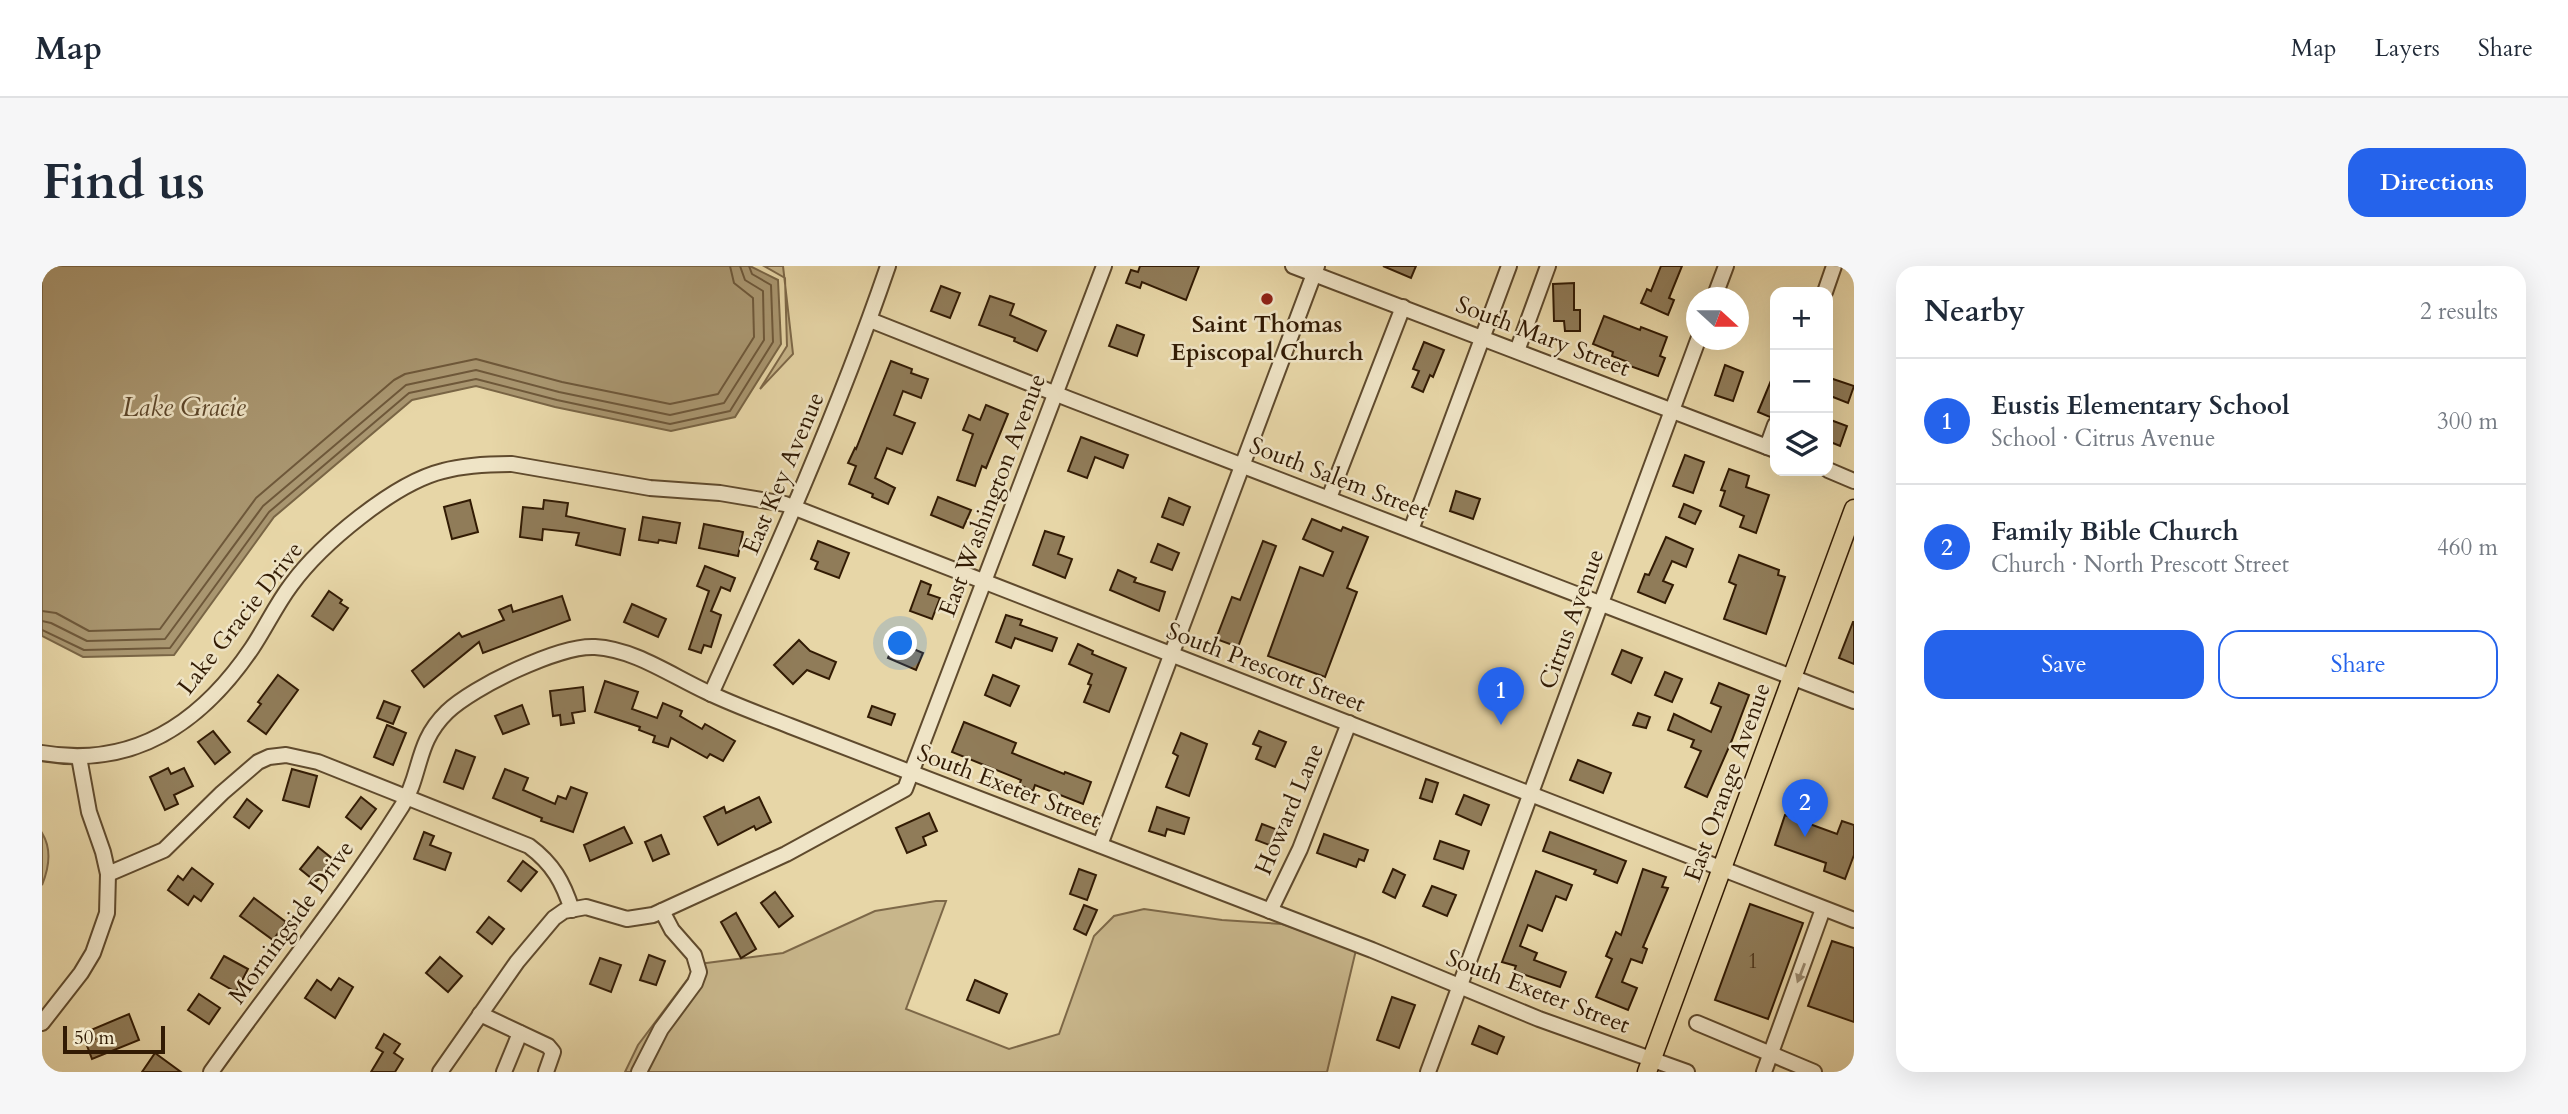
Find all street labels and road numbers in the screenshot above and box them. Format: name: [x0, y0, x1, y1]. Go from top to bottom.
street label: South Mary Street: [1451, 288, 1635, 385]
street label: East Washington Avenue: [931, 369, 1054, 621]
street label: East Key Avenue: [734, 387, 832, 559]
street label: South Salem Street: [1245, 429, 1433, 528]
street label: Lake Gracie Drive: [170, 535, 311, 702]
street label: Citrus Avenue: [1531, 545, 1612, 694]
street label: South Prescott Street: [1162, 614, 1370, 721]
street label: East Orange Avenue: [1676, 678, 1779, 886]
street label: South Exeter Street: [912, 736, 1106, 837]
street label: Howard Lane: [1247, 738, 1332, 880]
street label: Morningside Drive: [221, 834, 362, 1011]
street label: South Exeter Street: [1441, 941, 1635, 1042]

